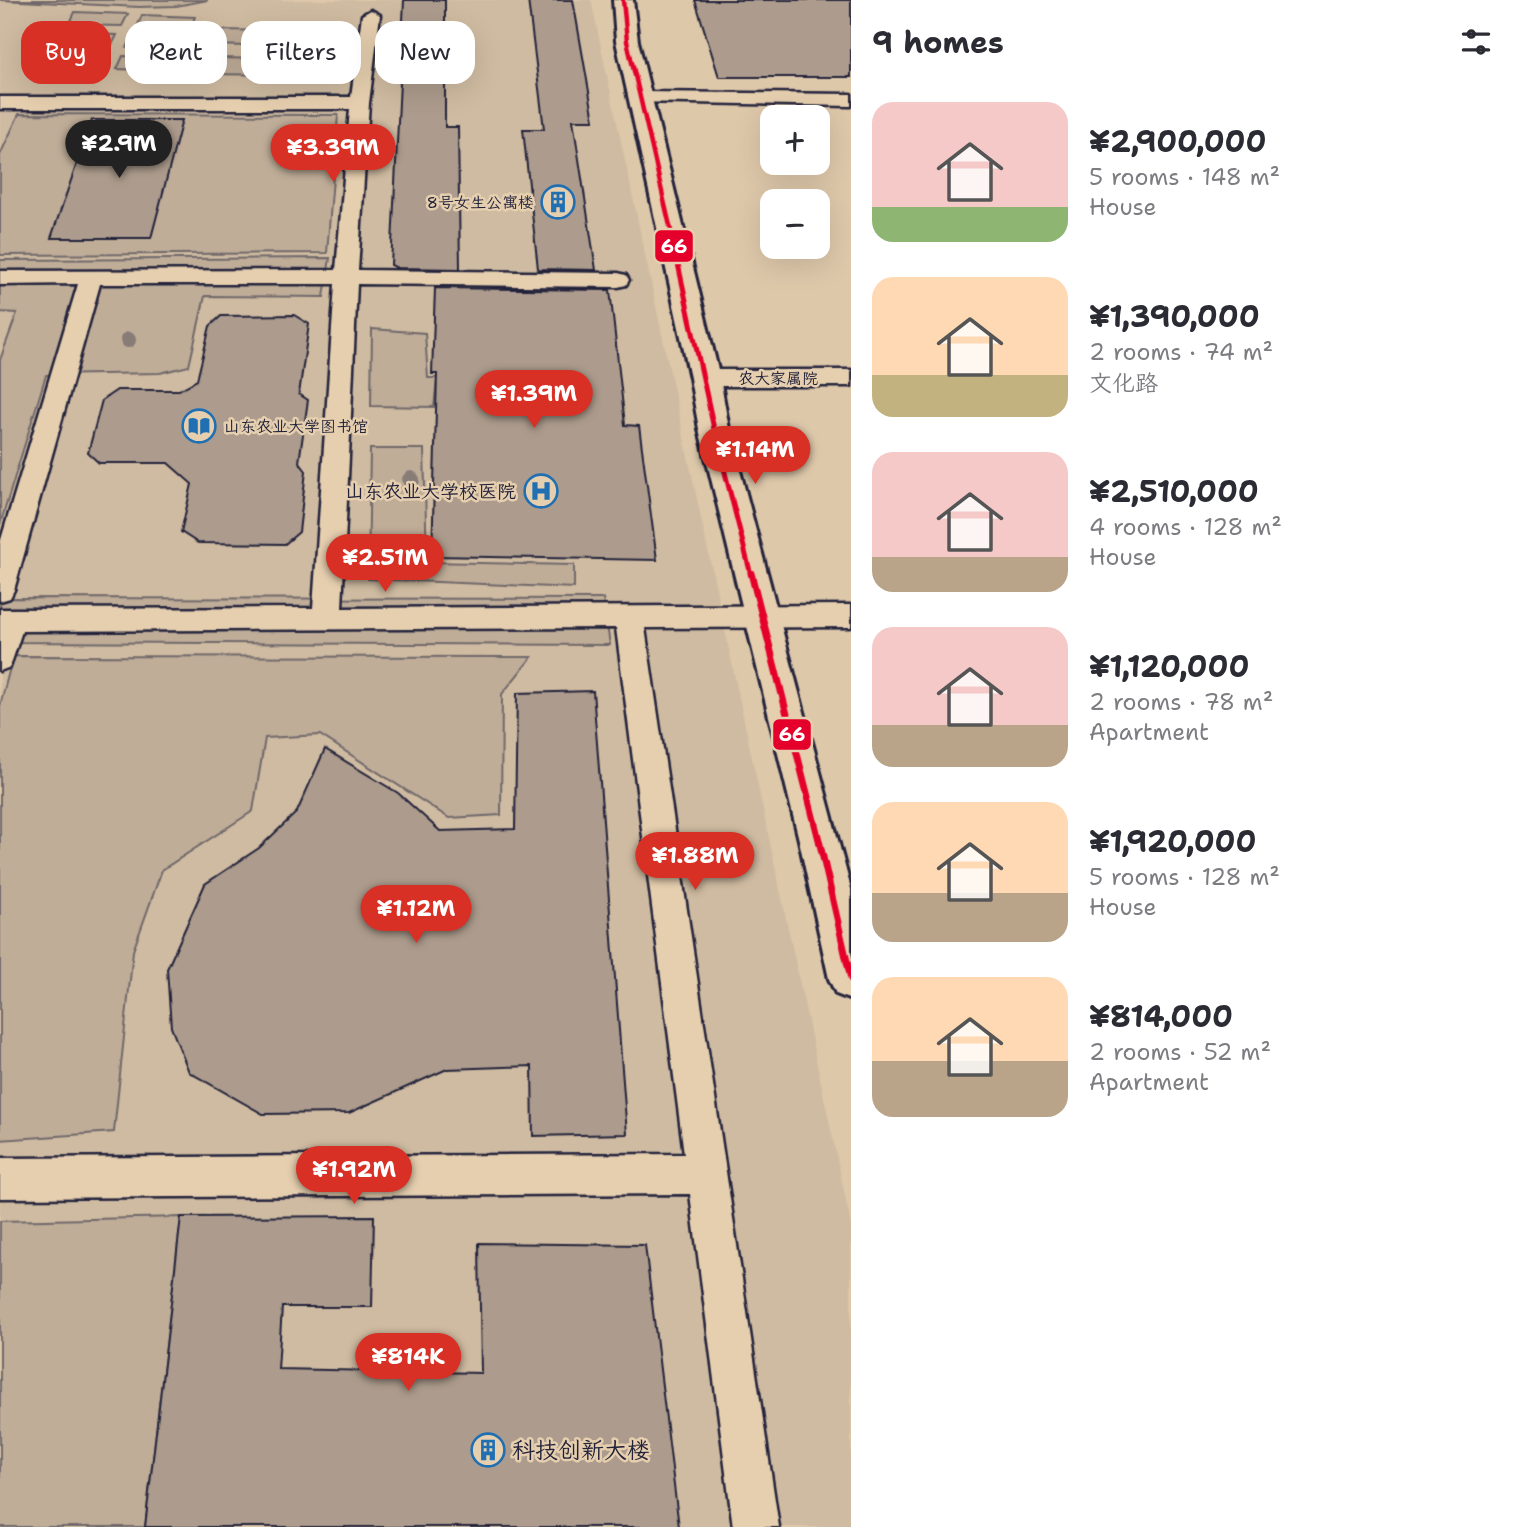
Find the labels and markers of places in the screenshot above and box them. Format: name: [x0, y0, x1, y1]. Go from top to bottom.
pin: ¥2.9M: [70, 120, 168, 180]
pin: ¥3.39M: [276, 124, 390, 184]
building icon: 8号女生公寓楼: [539, 183, 577, 221]
place label: 8号女生公寓楼: [427, 192, 534, 213]
pin: ¥1.39M: [477, 370, 591, 430]
library icon: 山东农业大学图书馆: [180, 407, 218, 445]
place label: 山东农业大学图书馆: [224, 416, 368, 437]
pin: ¥1.14M: [698, 426, 812, 486]
hospital icon: 山东农业大学校医院: [522, 472, 560, 510]
place label: 山东农业大学校医院: [345, 479, 516, 504]
pin: ¥2.51M: [328, 534, 442, 594]
pin: ¥1.88M: [638, 832, 752, 892]
pin: ¥1.12M: [359, 886, 473, 945]
pin: ¥1.92M: [297, 1146, 411, 1206]
pin: ¥814K: [359, 1334, 457, 1393]
building icon: 科技创新大楼: [469, 1431, 507, 1469]
place label: 科技创新大楼: [512, 1435, 650, 1465]

